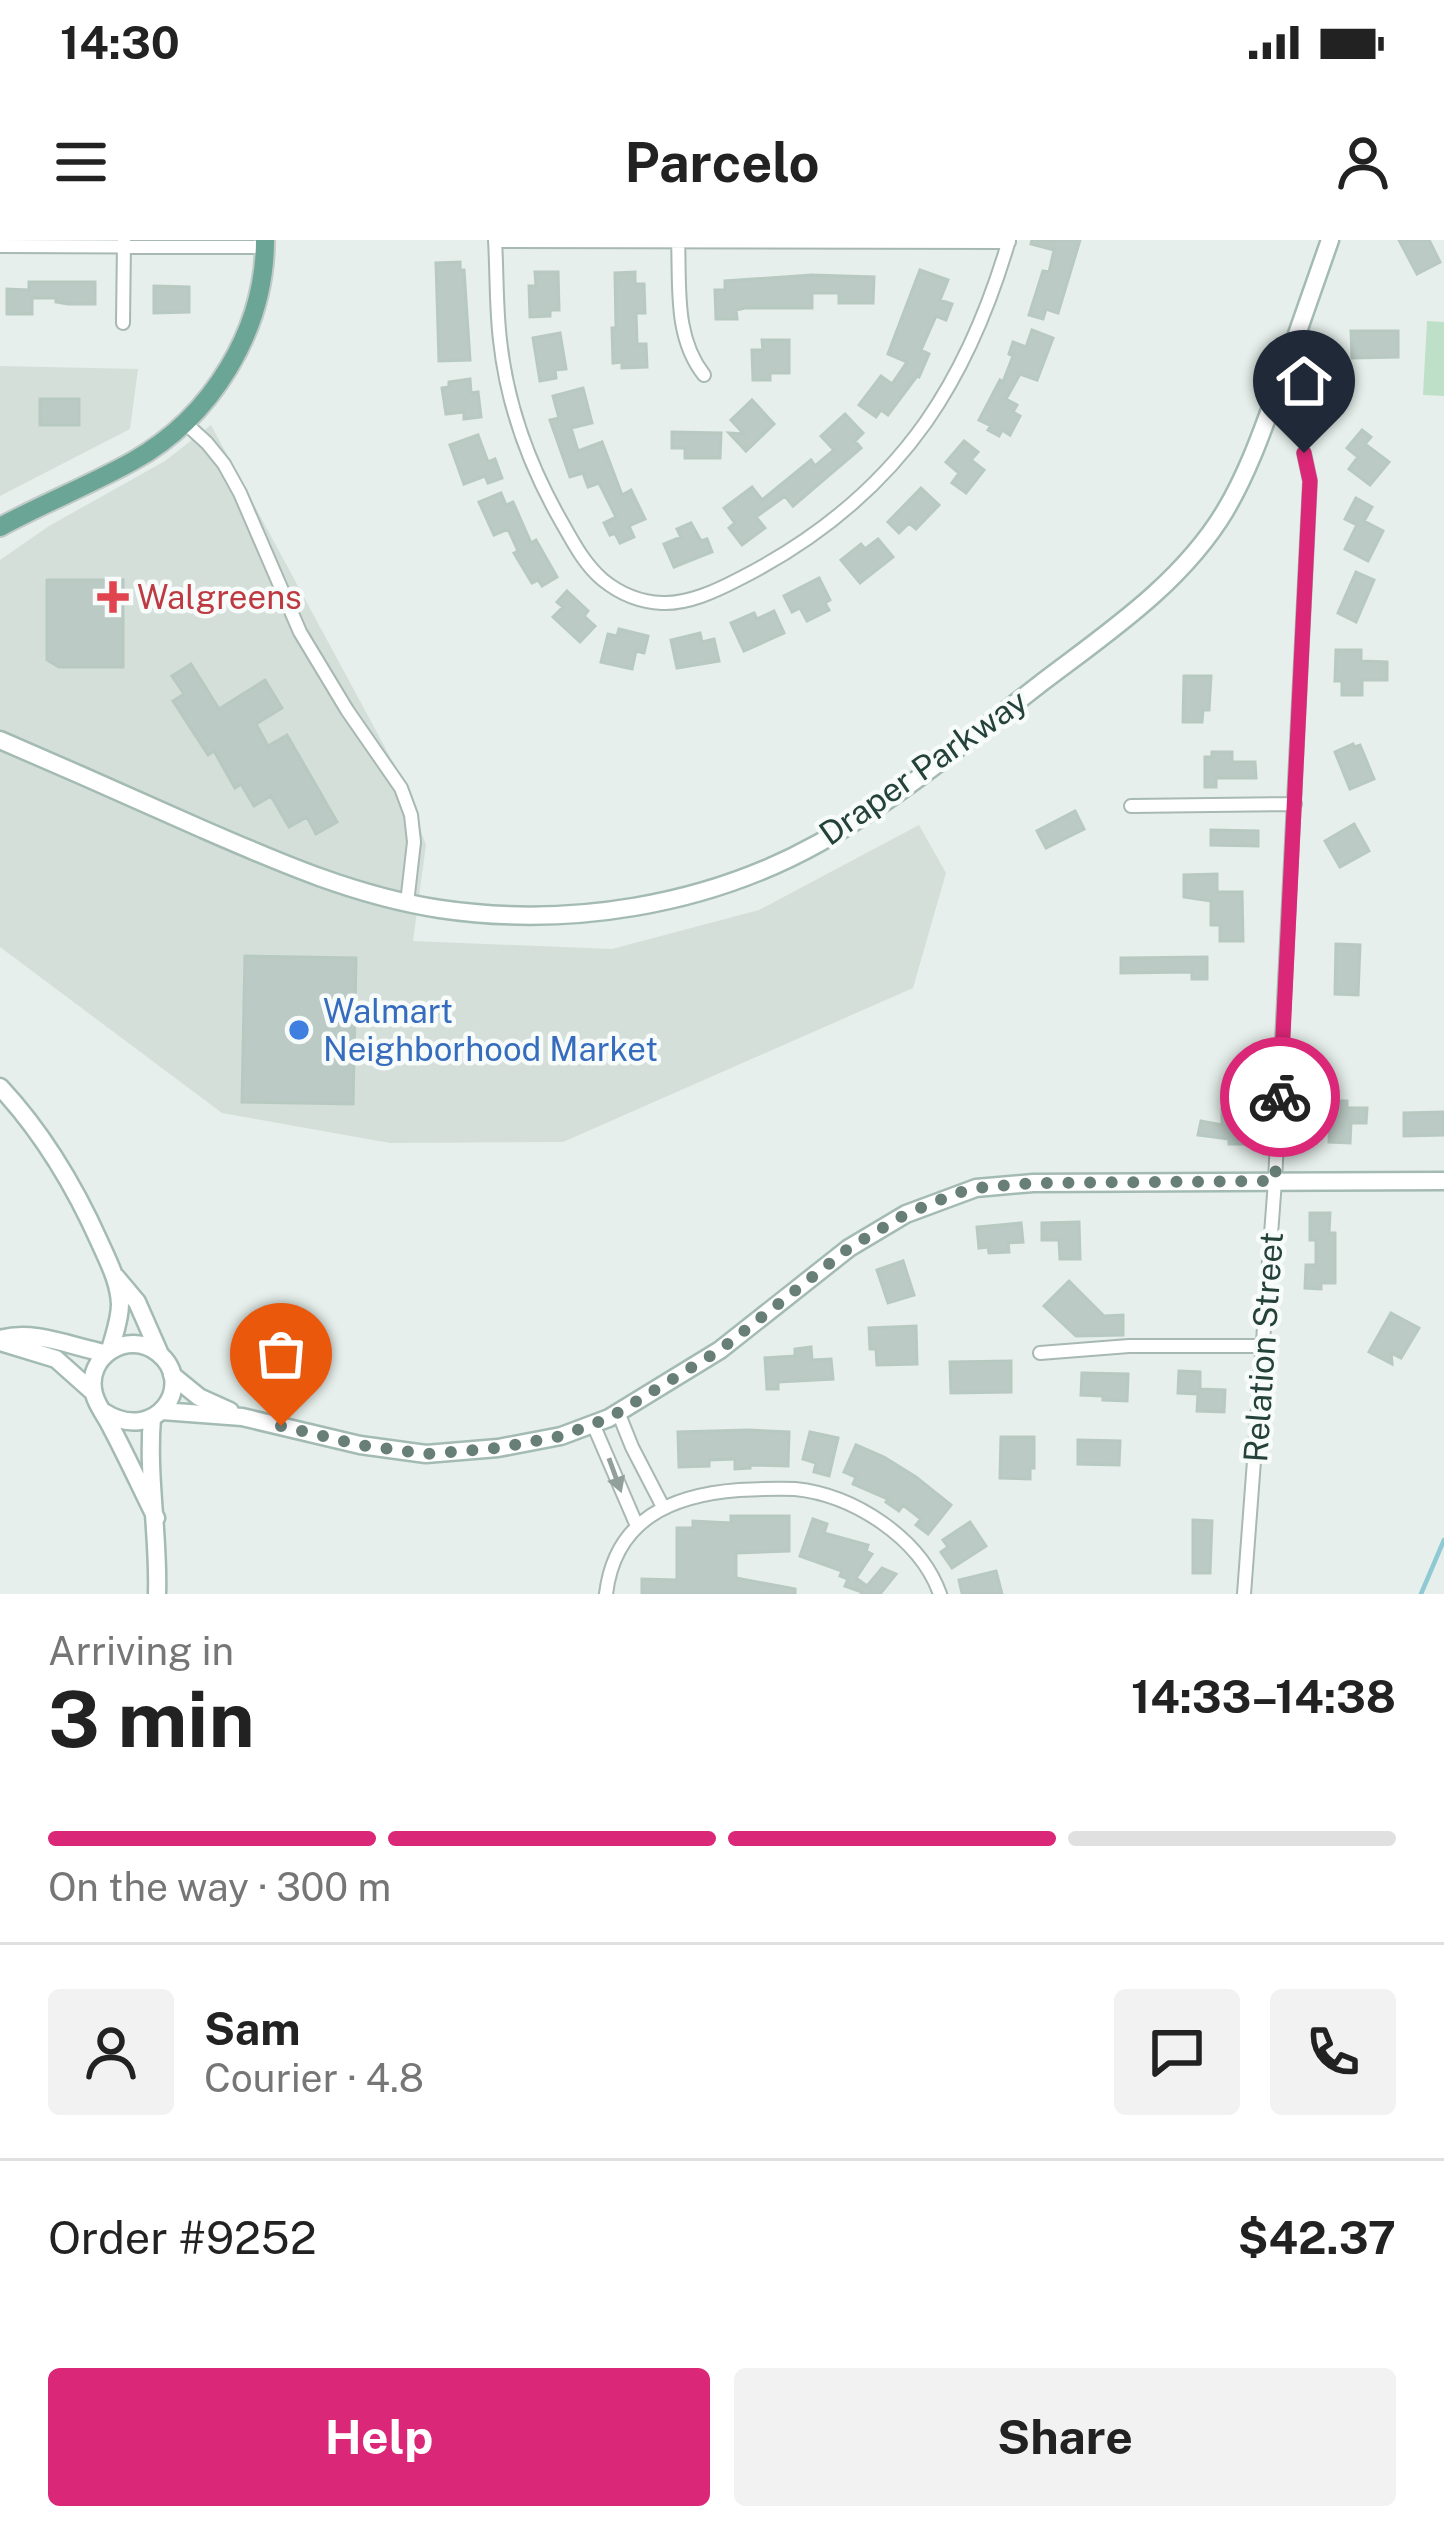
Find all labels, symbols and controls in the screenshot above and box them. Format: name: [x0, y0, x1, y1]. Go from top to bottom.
text: 14:30: [60, 16, 180, 69]
icon: menu: [48, 129, 114, 195]
icon: person: [1330, 129, 1396, 195]
text: Parcelo: [624, 131, 820, 194]
pin: [1253, 330, 1355, 453]
icon: home: [1271, 348, 1337, 414]
place label: Walgreens: [137, 578, 302, 616]
marker: Walgreens: [100, 584, 126, 610]
street label: Draper Parkway: [812, 681, 1034, 853]
place label: Walmart Neighborhood Market: [323, 992, 658, 1068]
marker: Walmart Neighborhood Market: [286, 1017, 312, 1043]
courier: [1220, 1037, 1340, 1157]
icon: bike: [1247, 1064, 1313, 1130]
street label: Relation Street: [1236, 1230, 1290, 1464]
pin: [230, 1303, 332, 1426]
icon: bag: [248, 1321, 314, 1387]
one-way arrow: [606, 1457, 625, 1493]
text: Arriving in: [48, 1628, 234, 1674]
text: 14:33–14:38: [1131, 1670, 1396, 1723]
text: 3 min: [48, 1673, 255, 1765]
text: On the way · 300 m: [48, 1864, 391, 1910]
button: person: [48, 1989, 174, 2115]
button: chat: [1114, 1989, 1240, 2115]
button: phone: [1270, 1989, 1396, 2115]
text: Sam: [204, 2002, 301, 2055]
text: Courier · 4.8: [204, 2055, 424, 2101]
text: Order #9252: [48, 2211, 317, 2264]
text: $42.37: [1238, 2211, 1396, 2264]
button: Help: [48, 2368, 710, 2506]
button: Share: [734, 2368, 1396, 2506]

